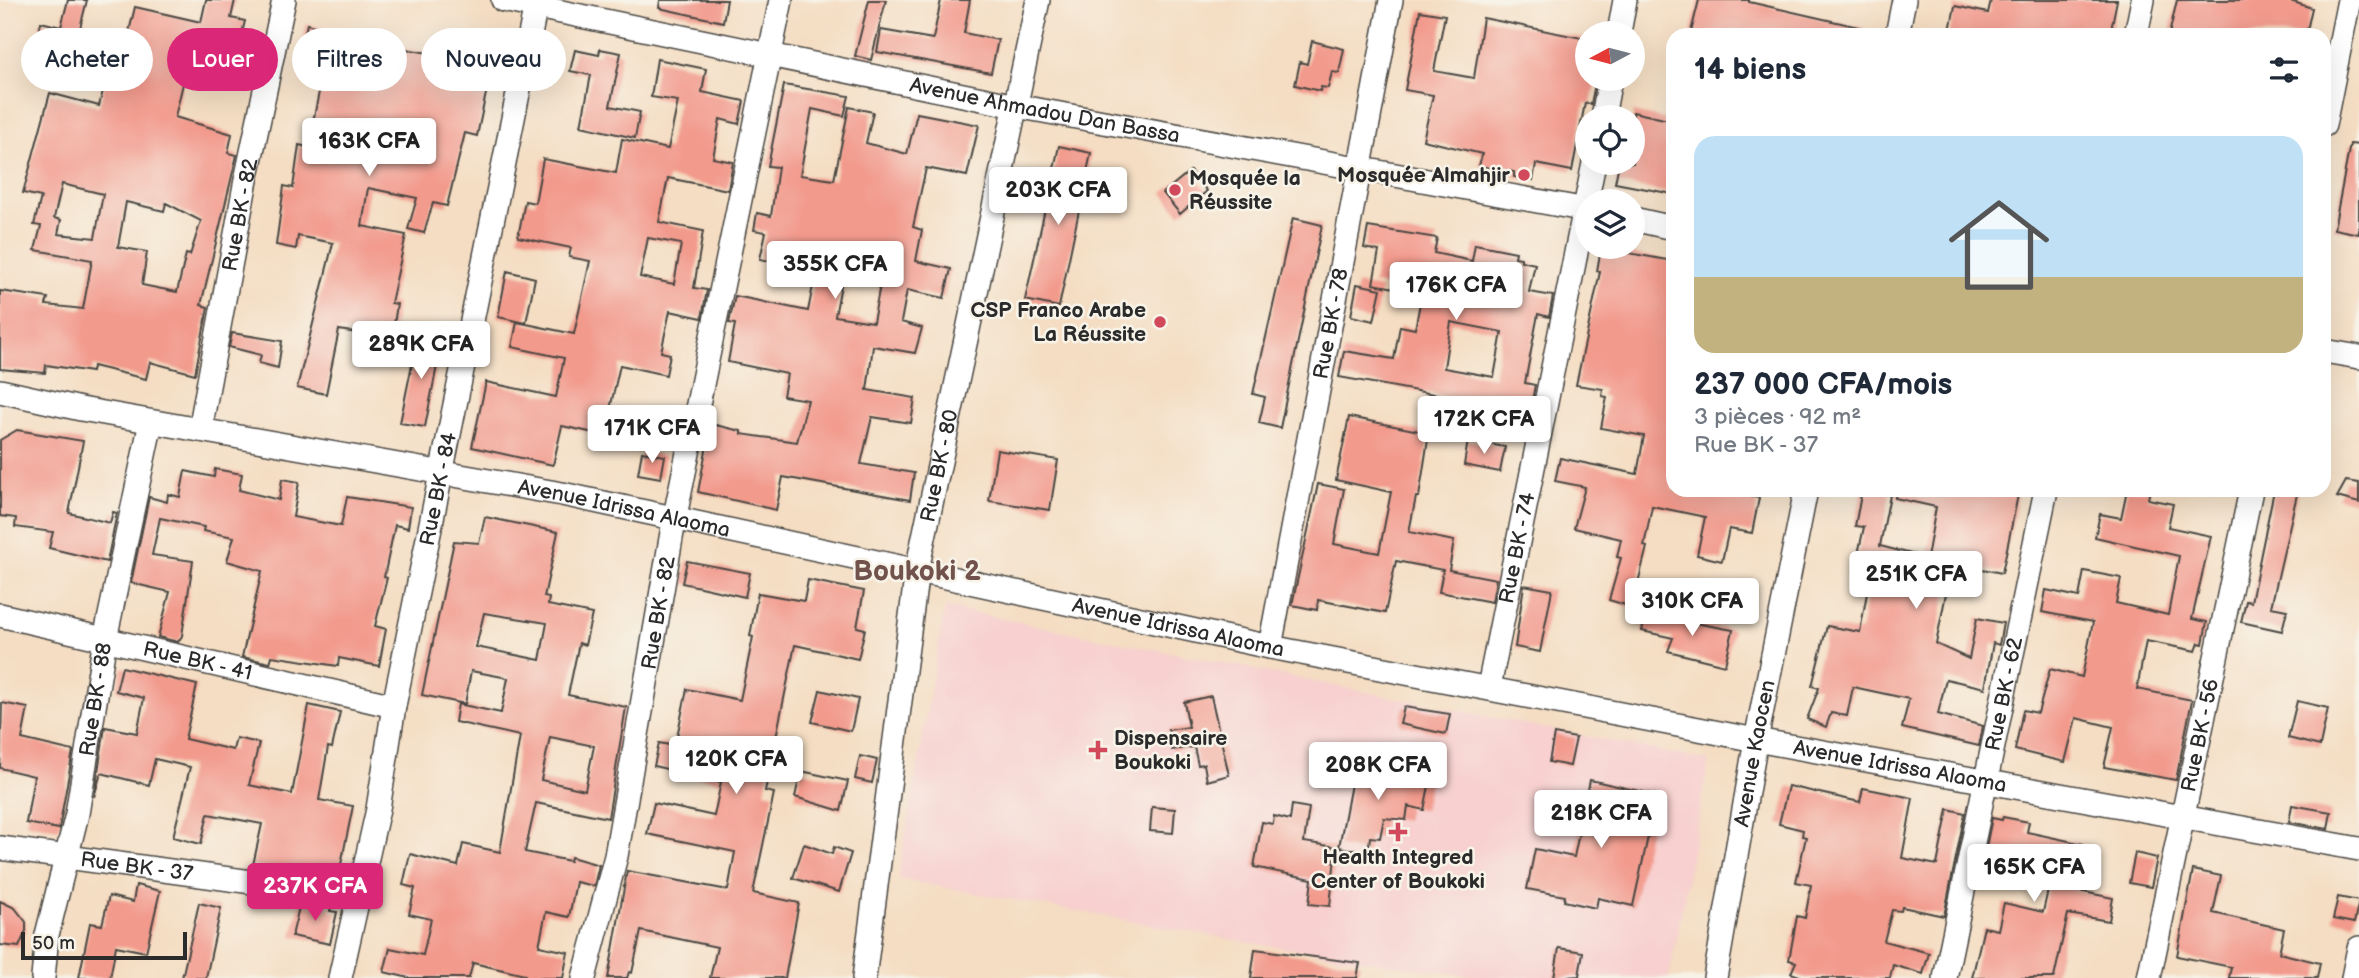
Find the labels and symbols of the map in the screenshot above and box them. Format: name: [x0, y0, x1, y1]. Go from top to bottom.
north arrow: [1575, 21, 1645, 91]
street label: Avenue Ahmadou Dan Bassa: [908, 72, 1182, 149]
pin: 163K CFA: [297, 118, 441, 178]
street label: Rue BK - 82: [217, 155, 263, 273]
place label: Mosquée Almahjir: [1337, 163, 1511, 188]
place label: Mosquée la Réussite: [1189, 166, 1301, 215]
marker: Mosquée Almahjir: [1516, 167, 1532, 183]
pin: 203K CFA: [986, 168, 1130, 227]
marker: Mosquée la Réussite: [1167, 182, 1183, 198]
pin: 355K CFA: [763, 242, 907, 301]
pin: 176K CFA: [1384, 262, 1528, 322]
street label: Rue BK - 78: [1308, 266, 1354, 381]
place label: CSP Franco Arabe La Réussite: [971, 298, 1146, 347]
marker: CSP Franco Arabe La Réussite: [1152, 314, 1168, 330]
pin: 289K CFA: [349, 322, 493, 381]
pin: 172K CFA: [1412, 396, 1556, 456]
pin: 171K CFA: [580, 406, 724, 465]
street label: Rue BK - 80: [915, 407, 964, 525]
street label: Rue BK - 84: [415, 430, 462, 548]
street label: Avenue Idrissa Alaoma: [516, 474, 732, 543]
street label: Rue BK - 74: [1494, 490, 1541, 606]
pin: 251K CFA: [1844, 552, 1988, 611]
street label: Rue BK - 82: [637, 554, 681, 671]
district label: Boukoki 2: [853, 555, 981, 588]
pin: 310K CFA: [1620, 578, 1764, 638]
street label: Avenue Idrissa Alaoma: [1070, 593, 1286, 662]
street label: Rue BK - 62: [1980, 635, 2028, 753]
street label: Rue BK - 41: [141, 636, 255, 686]
street label: Rue BK - 88: [74, 641, 117, 758]
street label: Rue BK - 56: [2176, 676, 2224, 794]
street label: Avenue Kaocen: [1729, 678, 1781, 829]
place label: Dispensaire Boukoki: [1114, 726, 1227, 775]
street label: Avenue Idrissa Alaoma: [1791, 735, 2009, 798]
pin: 120K CFA: [664, 736, 808, 796]
marker: Dispensaire Boukoki: [1088, 740, 1108, 760]
pin: 208K CFA: [1306, 742, 1450, 802]
pin: 218K CFA: [1529, 790, 1673, 850]
marker: Health Integred Center of Boukoki: [1388, 822, 1408, 842]
pin: 165K CFA: [1962, 844, 2106, 904]
place label: Health Integred Center of Boukoki: [1311, 845, 1485, 894]
street label: Rue BK - 37: [79, 847, 195, 887]
pin: 237K CFA: [243, 864, 387, 923]
scale bar: [21, 929, 187, 961]

